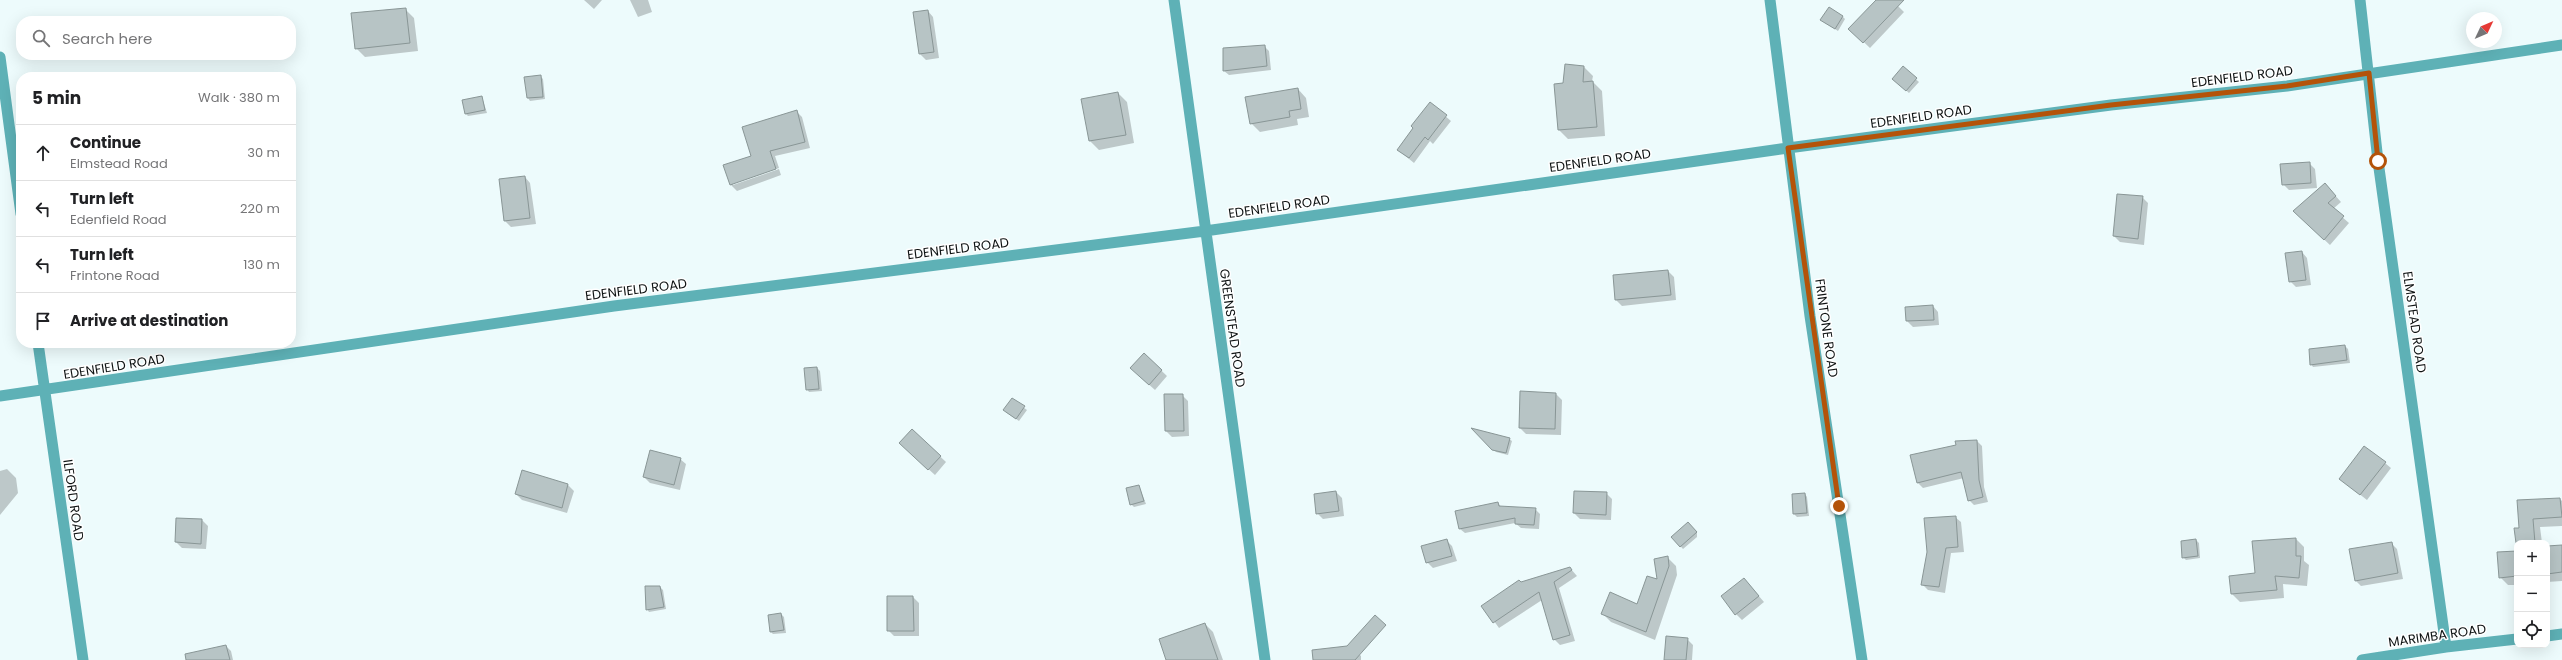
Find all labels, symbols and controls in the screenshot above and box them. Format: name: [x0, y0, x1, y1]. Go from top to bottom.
north arrow: [2466, 12, 2502, 48]
search box: [16, 16, 296, 60]
icon: search: [30, 27, 52, 49]
text: Search here: [62, 28, 152, 49]
street label: EDENFIELD ROAD: [2190, 61, 2294, 92]
text: 5 min: [32, 86, 81, 110]
text: Walk · 380 m: [198, 88, 280, 107]
street label: EDENFIELD ROAD: [1869, 100, 1973, 133]
text: Continue: [70, 132, 141, 153]
icon: ahead: [32, 142, 54, 164]
text: 30 m: [247, 143, 280, 162]
street label: EDENFIELD ROAD: [1548, 144, 1652, 177]
route start: [2369, 152, 2387, 170]
text: Elmstead Road: [70, 154, 168, 173]
text: Turn left: [70, 188, 134, 209]
street label: EDENFIELD ROAD: [1227, 190, 1331, 223]
icon: left: [32, 198, 54, 220]
text: 220 m: [240, 199, 280, 218]
text: Edenfield Road: [70, 210, 167, 229]
street label: EDENFIELD ROAD: [906, 233, 1010, 264]
text: Turn left: [70, 244, 134, 265]
icon: left: [32, 254, 54, 276]
text: 130 m: [243, 255, 280, 274]
text: Frintone Road: [70, 266, 160, 285]
street label: GREENSTEAD ROAD: [1215, 268, 1250, 388]
street label: ELMSTEAD ROAD: [2398, 270, 2431, 374]
street label: EDENFIELD ROAD: [584, 274, 688, 305]
street label: FRINTONE ROAD: [1810, 278, 1843, 379]
icon: arrive: [32, 310, 54, 332]
text: Arrive at destination: [70, 310, 228, 331]
street label: EDENFIELD ROAD: [62, 349, 166, 384]
street label: ILFORD ROAD: [58, 458, 89, 542]
route end: [1830, 497, 1848, 515]
map controls: [2514, 540, 2550, 648]
button: +: [2514, 540, 2550, 576]
button: −: [2514, 576, 2550, 612]
button: locate: [2514, 612, 2550, 648]
street label: MARIMBA ROAD: [2387, 619, 2487, 652]

